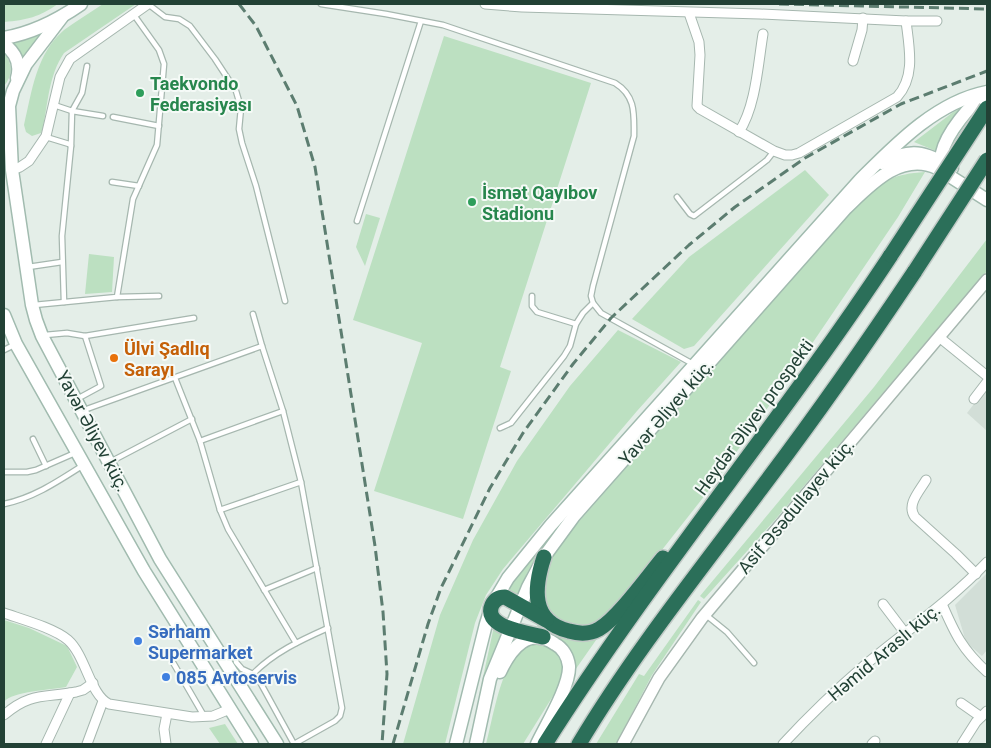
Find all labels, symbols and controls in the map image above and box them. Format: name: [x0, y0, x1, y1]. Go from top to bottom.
place label: Taekvondo Federasiyası: [150, 73, 252, 115]
marker: Taekvondo Federasiyası: [134, 87, 146, 99]
place label: İsmət Qayıbov Stadionu: [482, 182, 597, 224]
marker: İsmət Qayıbov Stadionu: [466, 196, 478, 208]
street label: Heydər Əliyev prospekti: [690, 335, 818, 499]
place label: Ülvi Şadlıq Sarayı: [124, 338, 210, 380]
marker: Ülvi Şadlıq Sarayı: [108, 352, 120, 364]
street label: Yavər Əliyev küç.: [614, 355, 718, 469]
street label: Yavər Əliyev küç.: [52, 367, 134, 495]
street label: Asif Əsədullayev küç.: [733, 434, 859, 578]
street label: Həmid Araslı küç.: [824, 599, 944, 705]
place label: Sərham Supermarket: [148, 621, 253, 663]
marker: Sərham Supermarket: [132, 635, 144, 647]
place label: 085 Avtoservis: [176, 667, 297, 688]
marker: 085 Avtoservis: [160, 671, 172, 683]

